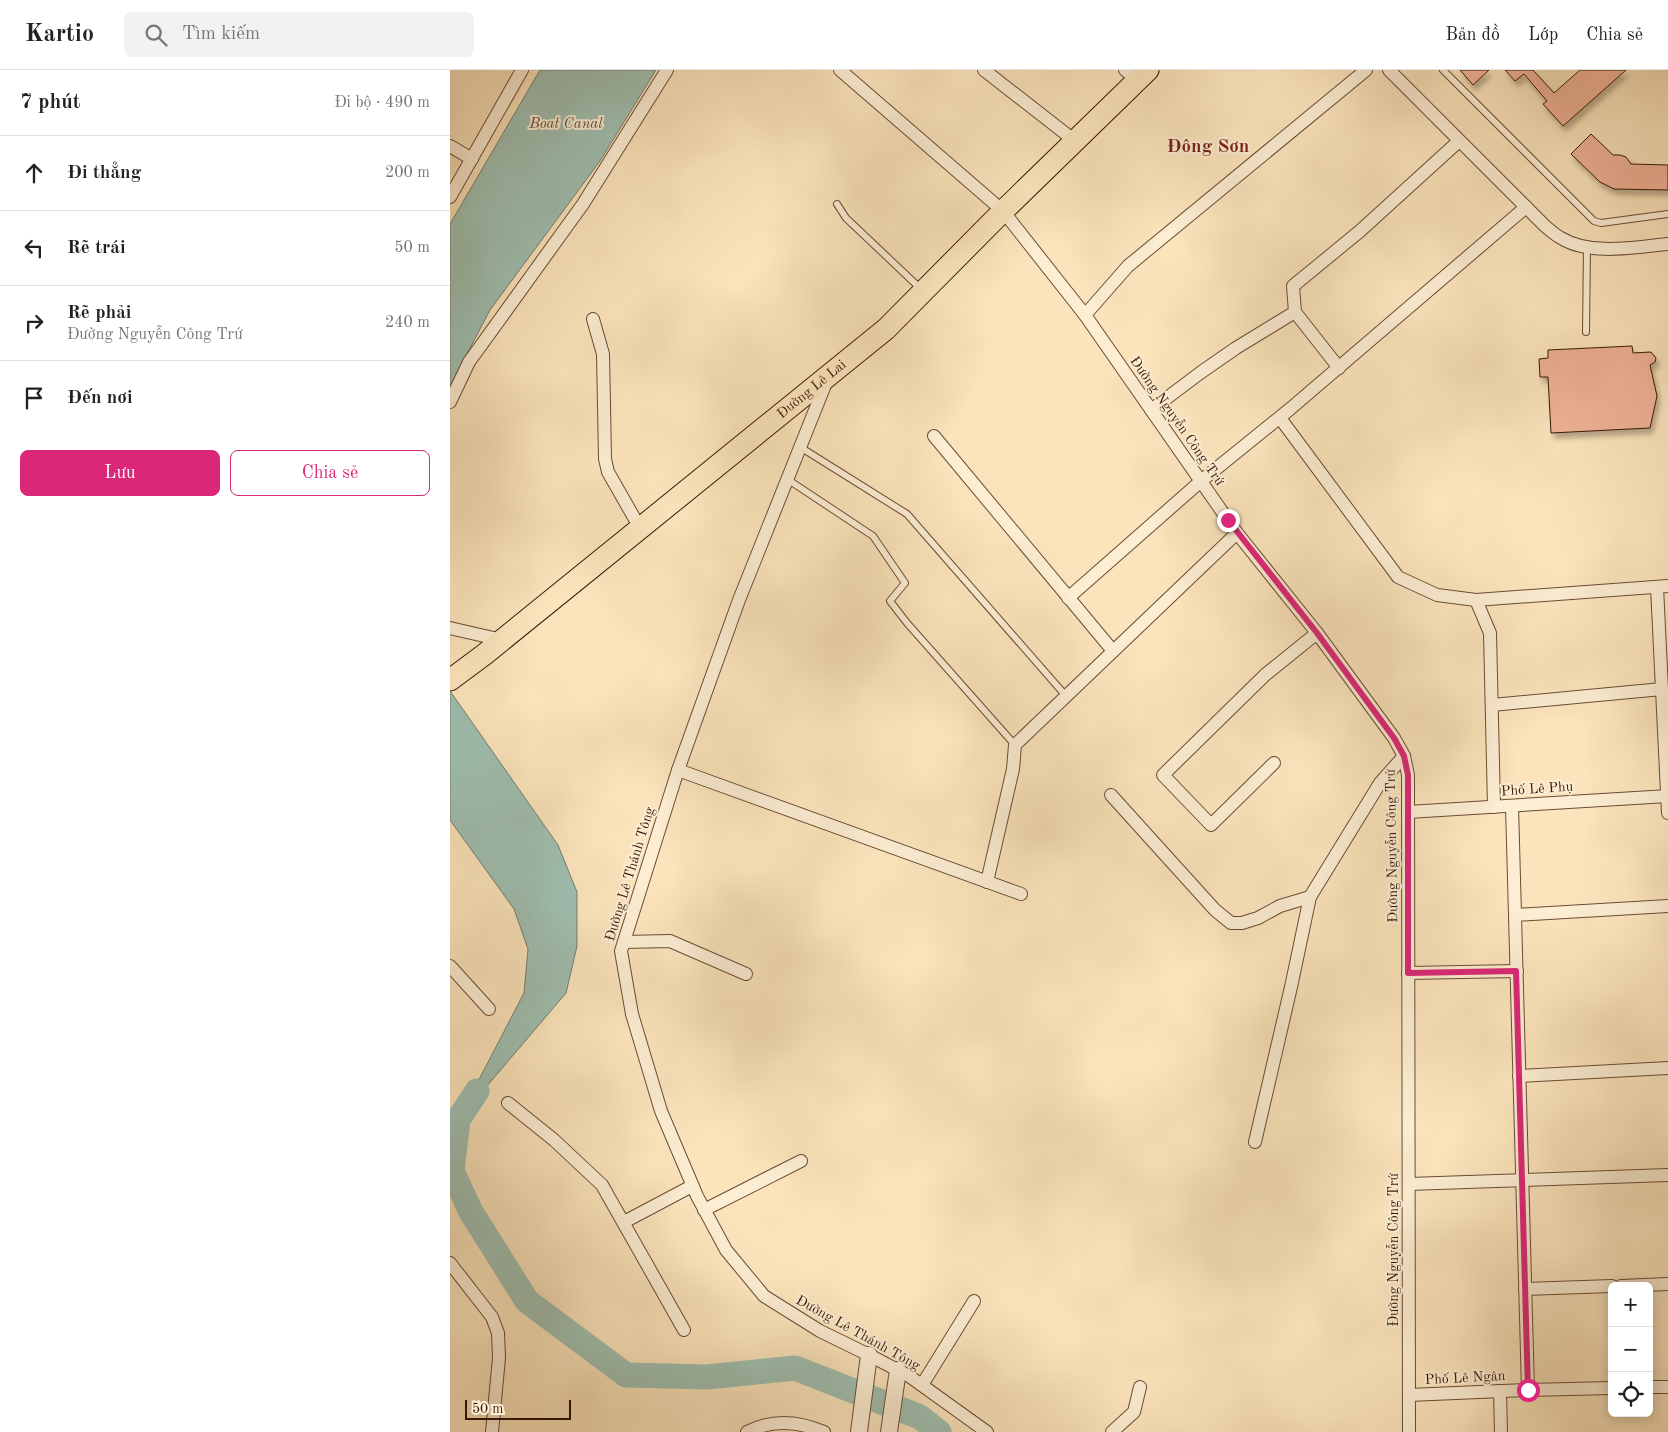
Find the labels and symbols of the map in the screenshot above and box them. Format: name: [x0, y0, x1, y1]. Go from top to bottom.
water label: Boat Canal: [528, 117, 603, 132]
district label: Đông Sơn: [1167, 138, 1249, 157]
street label: Đường Nguyễn Công Trứ: [1127, 353, 1228, 488]
street label: Đường Lê Lai: [775, 357, 849, 421]
route end: [1217, 509, 1240, 532]
street label: Đường Nguyễn Công Trứ: [1383, 769, 1400, 923]
street label: Phố Lê Phụ: [1500, 778, 1574, 799]
street label: Đường Lê Thánh Tông: [603, 805, 657, 943]
street label: Đường Nguyễn Công Trứ: [1386, 1173, 1401, 1327]
street label: Đường Lê Thánh Tông: [794, 1293, 923, 1373]
street label: Phố Lê Ngân: [1424, 1368, 1506, 1387]
route start: [1517, 1379, 1540, 1402]
scale bar: [465, 1397, 571, 1420]

